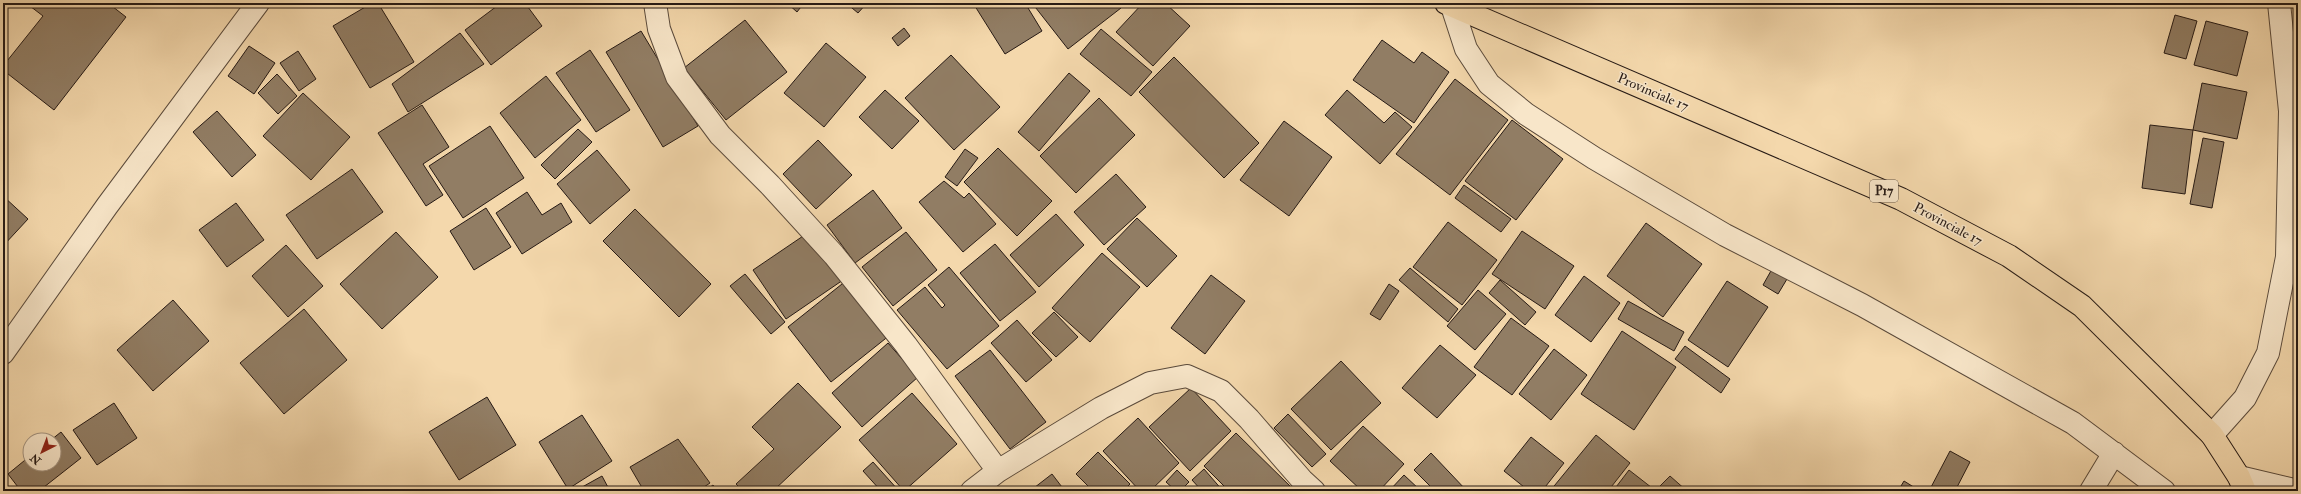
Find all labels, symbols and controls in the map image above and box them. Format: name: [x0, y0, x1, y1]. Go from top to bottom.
street label: Provinciale 17: [1615, 69, 1692, 115]
road number: P17: [1870, 180, 1898, 202]
street label: Provinciale 17: [1911, 199, 1986, 250]
north arrow: [22, 432, 62, 472]
text: N: [27, 450, 44, 468]

